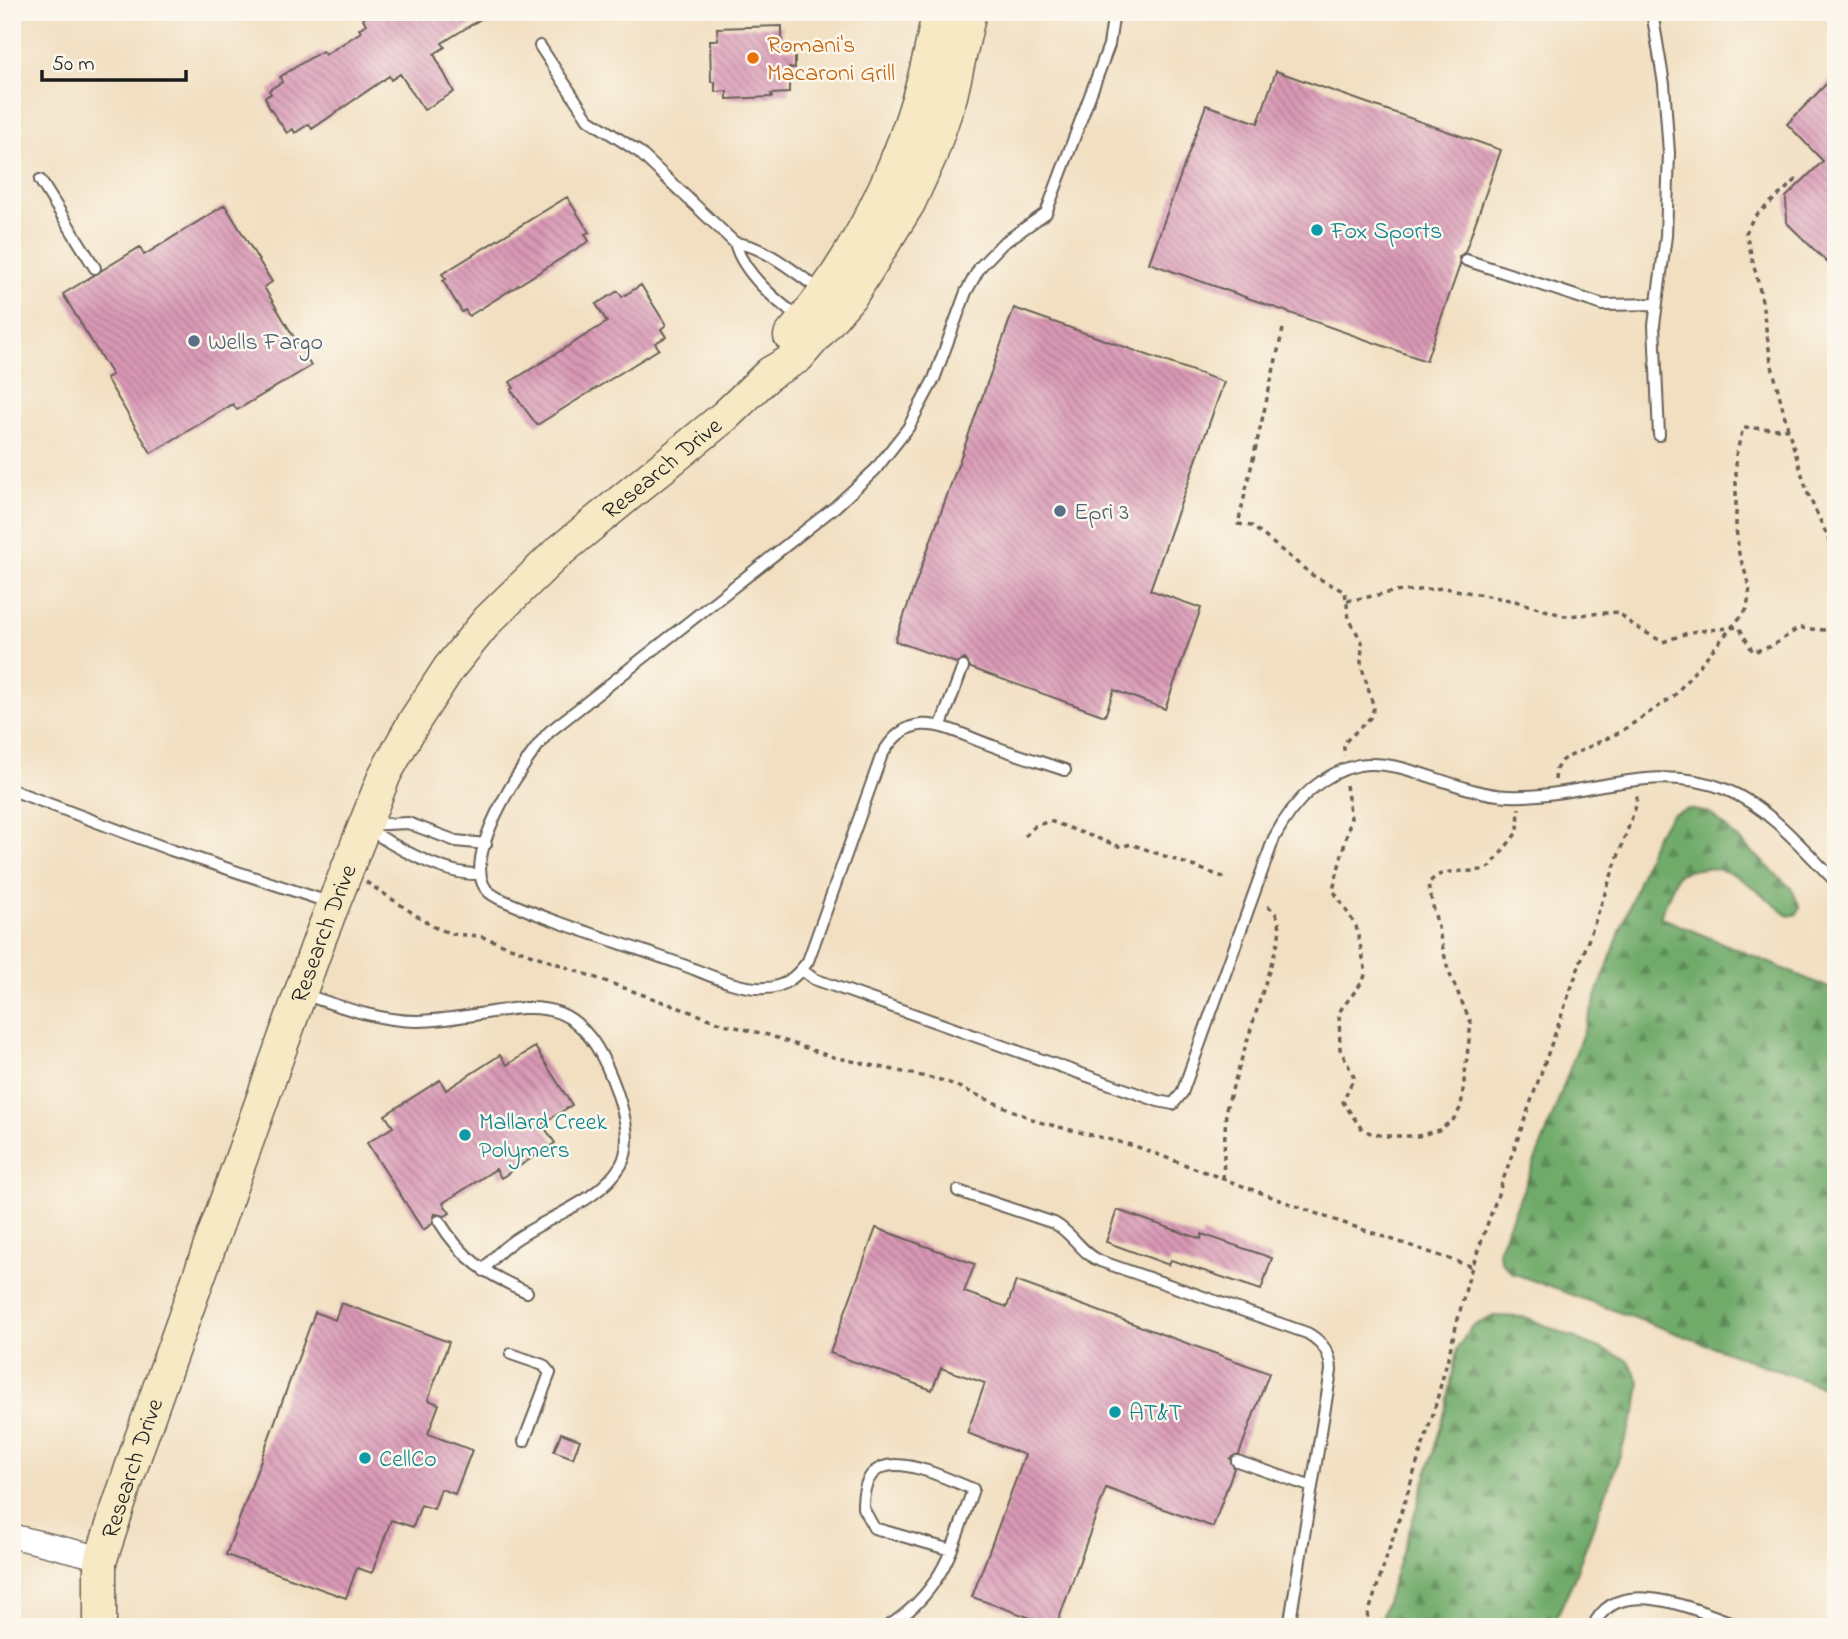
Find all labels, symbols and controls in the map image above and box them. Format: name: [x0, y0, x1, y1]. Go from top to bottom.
place label: Romani's Macaroni Grill: [767, 29, 895, 92]
scale bar: [42, 38, 186, 82]
text: 50 m: [52, 50, 95, 80]
marker: Romani's Macaroni Grill: [745, 50, 761, 66]
place label: Fox Sports: [1330, 215, 1442, 250]
marker: Fox Sports: [1309, 222, 1325, 238]
place label: Wells Fargo: [208, 326, 323, 361]
marker: Wells Fargo: [186, 333, 202, 349]
street label: Research Drive: [596, 410, 731, 529]
place label: Epri 3: [1074, 496, 1129, 531]
marker: Epri 3: [1052, 503, 1068, 519]
street label: Research Drive: [283, 860, 367, 1008]
place label: Mallard Creek Polymers: [479, 1106, 608, 1170]
marker: Mallard Creek Polymers: [457, 1127, 473, 1143]
street label: Research Drive: [94, 1394, 174, 1543]
place label: AT&T: [1129, 1397, 1183, 1432]
marker: AT&T: [1107, 1404, 1123, 1420]
place label: CellCo: [379, 1443, 437, 1478]
marker: CellCo: [357, 1450, 373, 1466]

